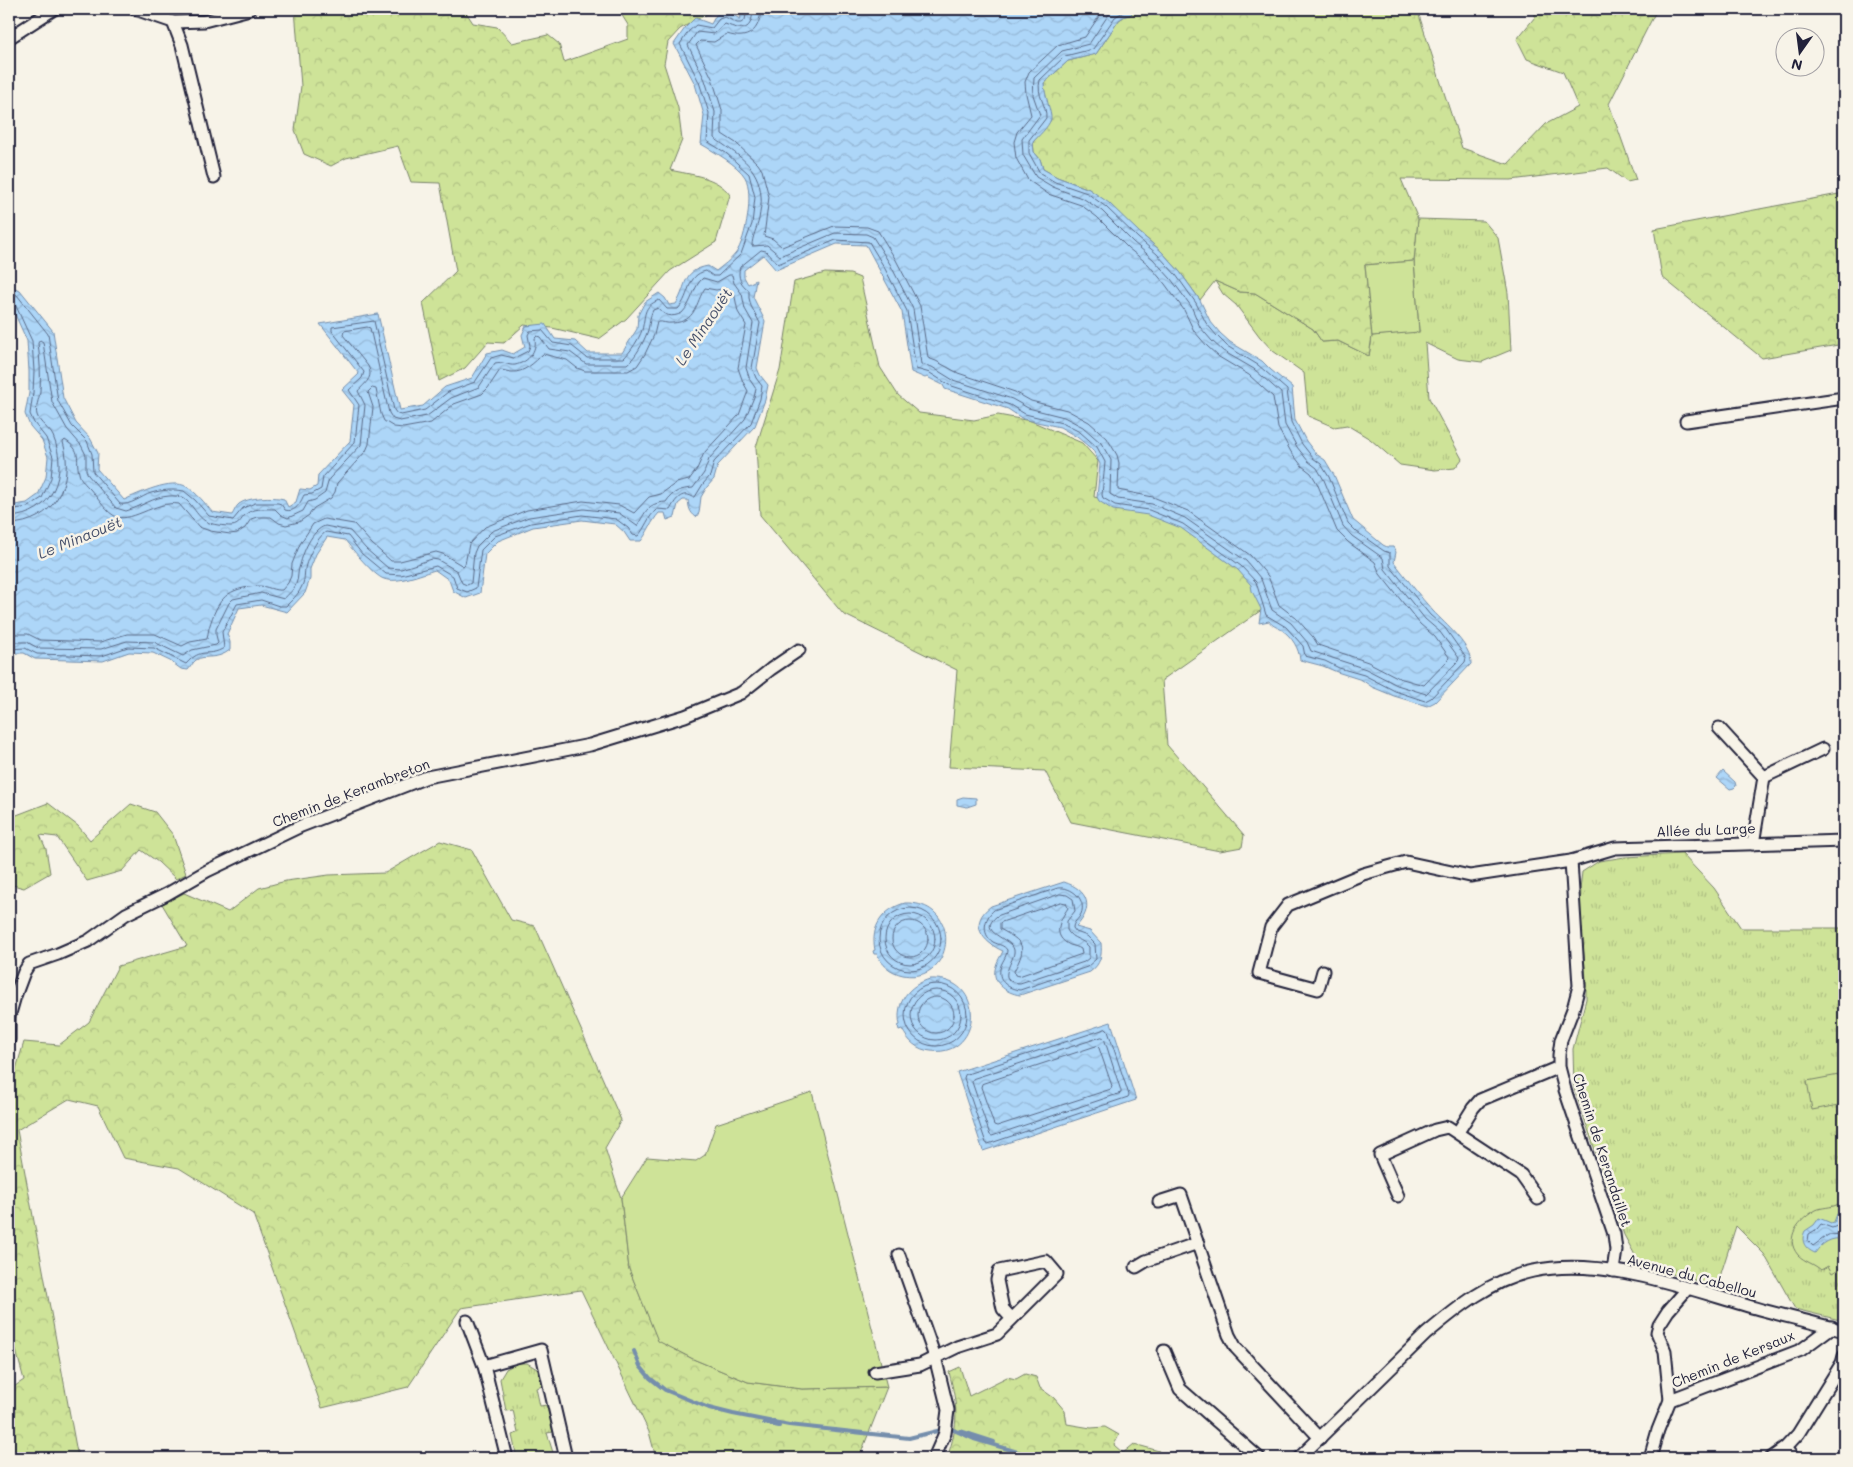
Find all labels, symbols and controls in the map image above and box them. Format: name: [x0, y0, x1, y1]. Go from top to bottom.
north arrow: [1776, 28, 1826, 78]
text: N: [1789, 55, 1804, 76]
water label: Le Minaouët: [670, 284, 736, 369]
water label: Le Minaouët: [35, 511, 125, 563]
street label: Chemin de Kerambreton: [269, 754, 432, 831]
street label: Allée du Large: [1656, 818, 1756, 841]
street label: Chemin de Kerandaillet: [1569, 1071, 1636, 1229]
street label: Avenue du Cabellou: [1625, 1249, 1759, 1302]
street label: Chemin de Kersaux: [1669, 1325, 1797, 1392]

